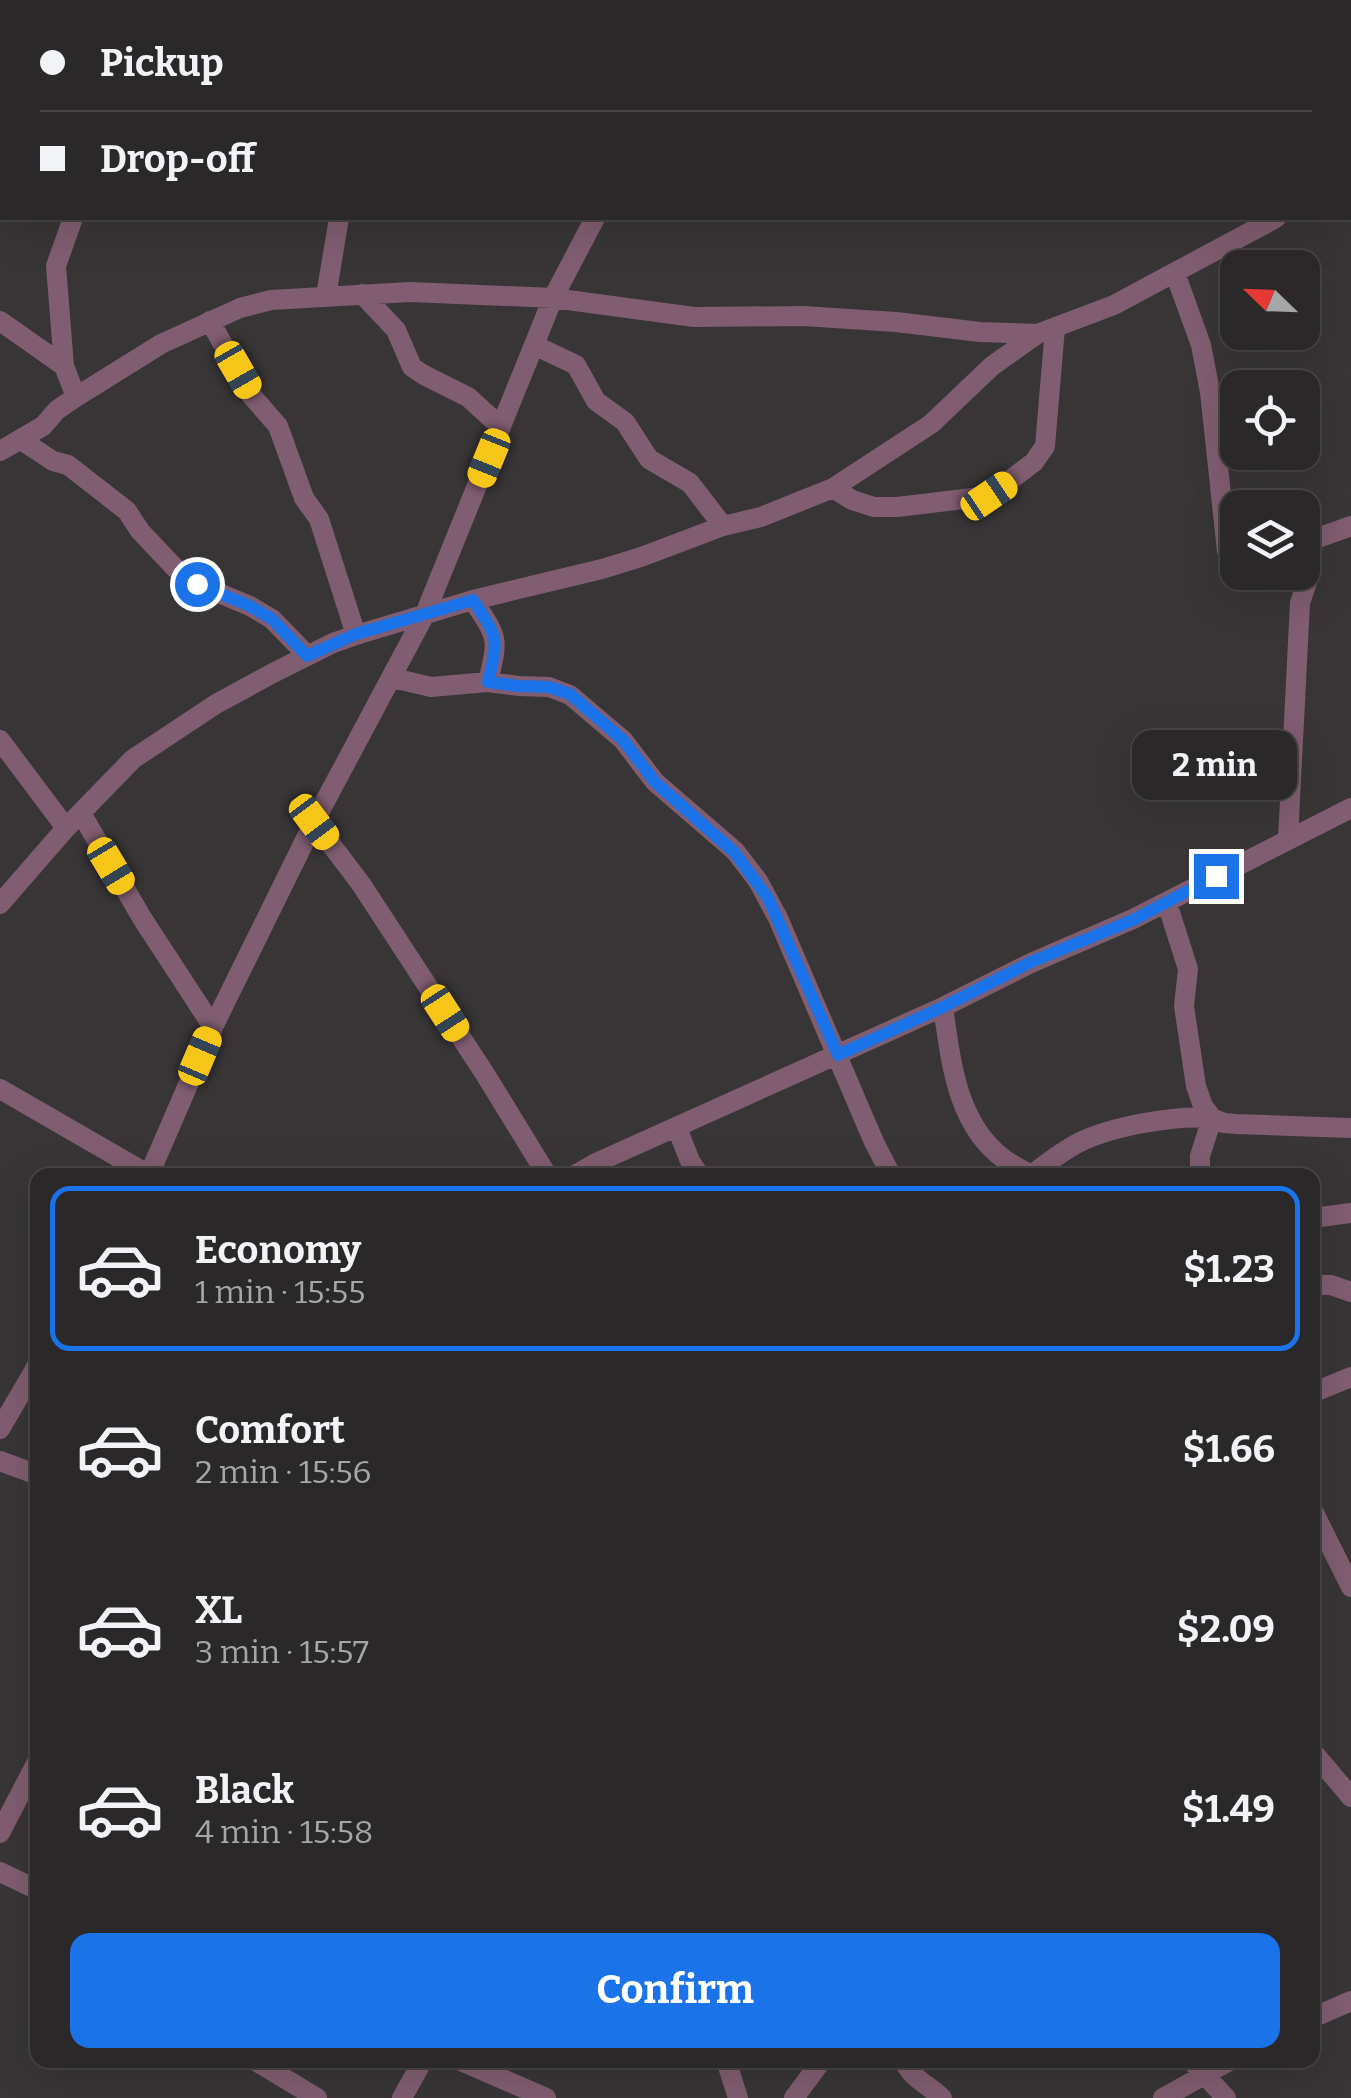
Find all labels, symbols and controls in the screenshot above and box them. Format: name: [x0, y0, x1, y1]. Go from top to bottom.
text: Pickup: [100, 40, 224, 86]
text: Drop-off: [100, 136, 255, 182]
north arrow: [1220, 250, 1320, 350]
map controls: [1220, 250, 1320, 590]
car: [210, 337, 266, 403]
button: locate: [1220, 370, 1320, 470]
car: [464, 425, 514, 491]
car: [956, 467, 1022, 525]
button: layers: [1220, 490, 1320, 590]
route start: [175, 562, 220, 607]
callout: 2 min: [1134, 731, 1298, 801]
text: 2 min: [1172, 746, 1257, 784]
car: [284, 789, 344, 855]
car: [83, 833, 139, 899]
route end: [1194, 854, 1239, 899]
car: [416, 980, 474, 1046]
car: [174, 1023, 226, 1089]
icon: car: [75, 1224, 165, 1314]
text: Economy: [195, 1227, 361, 1273]
text: $1.23: [1183, 1246, 1275, 1292]
text: 1 min · 15:55: [195, 1273, 365, 1311]
icon: car: [75, 1404, 165, 1494]
text: Comfort: [195, 1407, 345, 1453]
text: $1.66: [1183, 1426, 1275, 1472]
text: 2 min · 15:56: [195, 1453, 371, 1491]
icon: car: [75, 1584, 165, 1674]
text: XL: [195, 1587, 242, 1633]
text: $2.09: [1177, 1606, 1275, 1652]
text: 3 min · 15:57: [195, 1633, 369, 1671]
icon: car: [75, 1764, 165, 1854]
text: Black: [195, 1767, 294, 1813]
text: $1.49: [1182, 1786, 1275, 1832]
text: 4 min · 15:58: [195, 1813, 373, 1851]
button: Confirm: [70, 1933, 1280, 2048]

